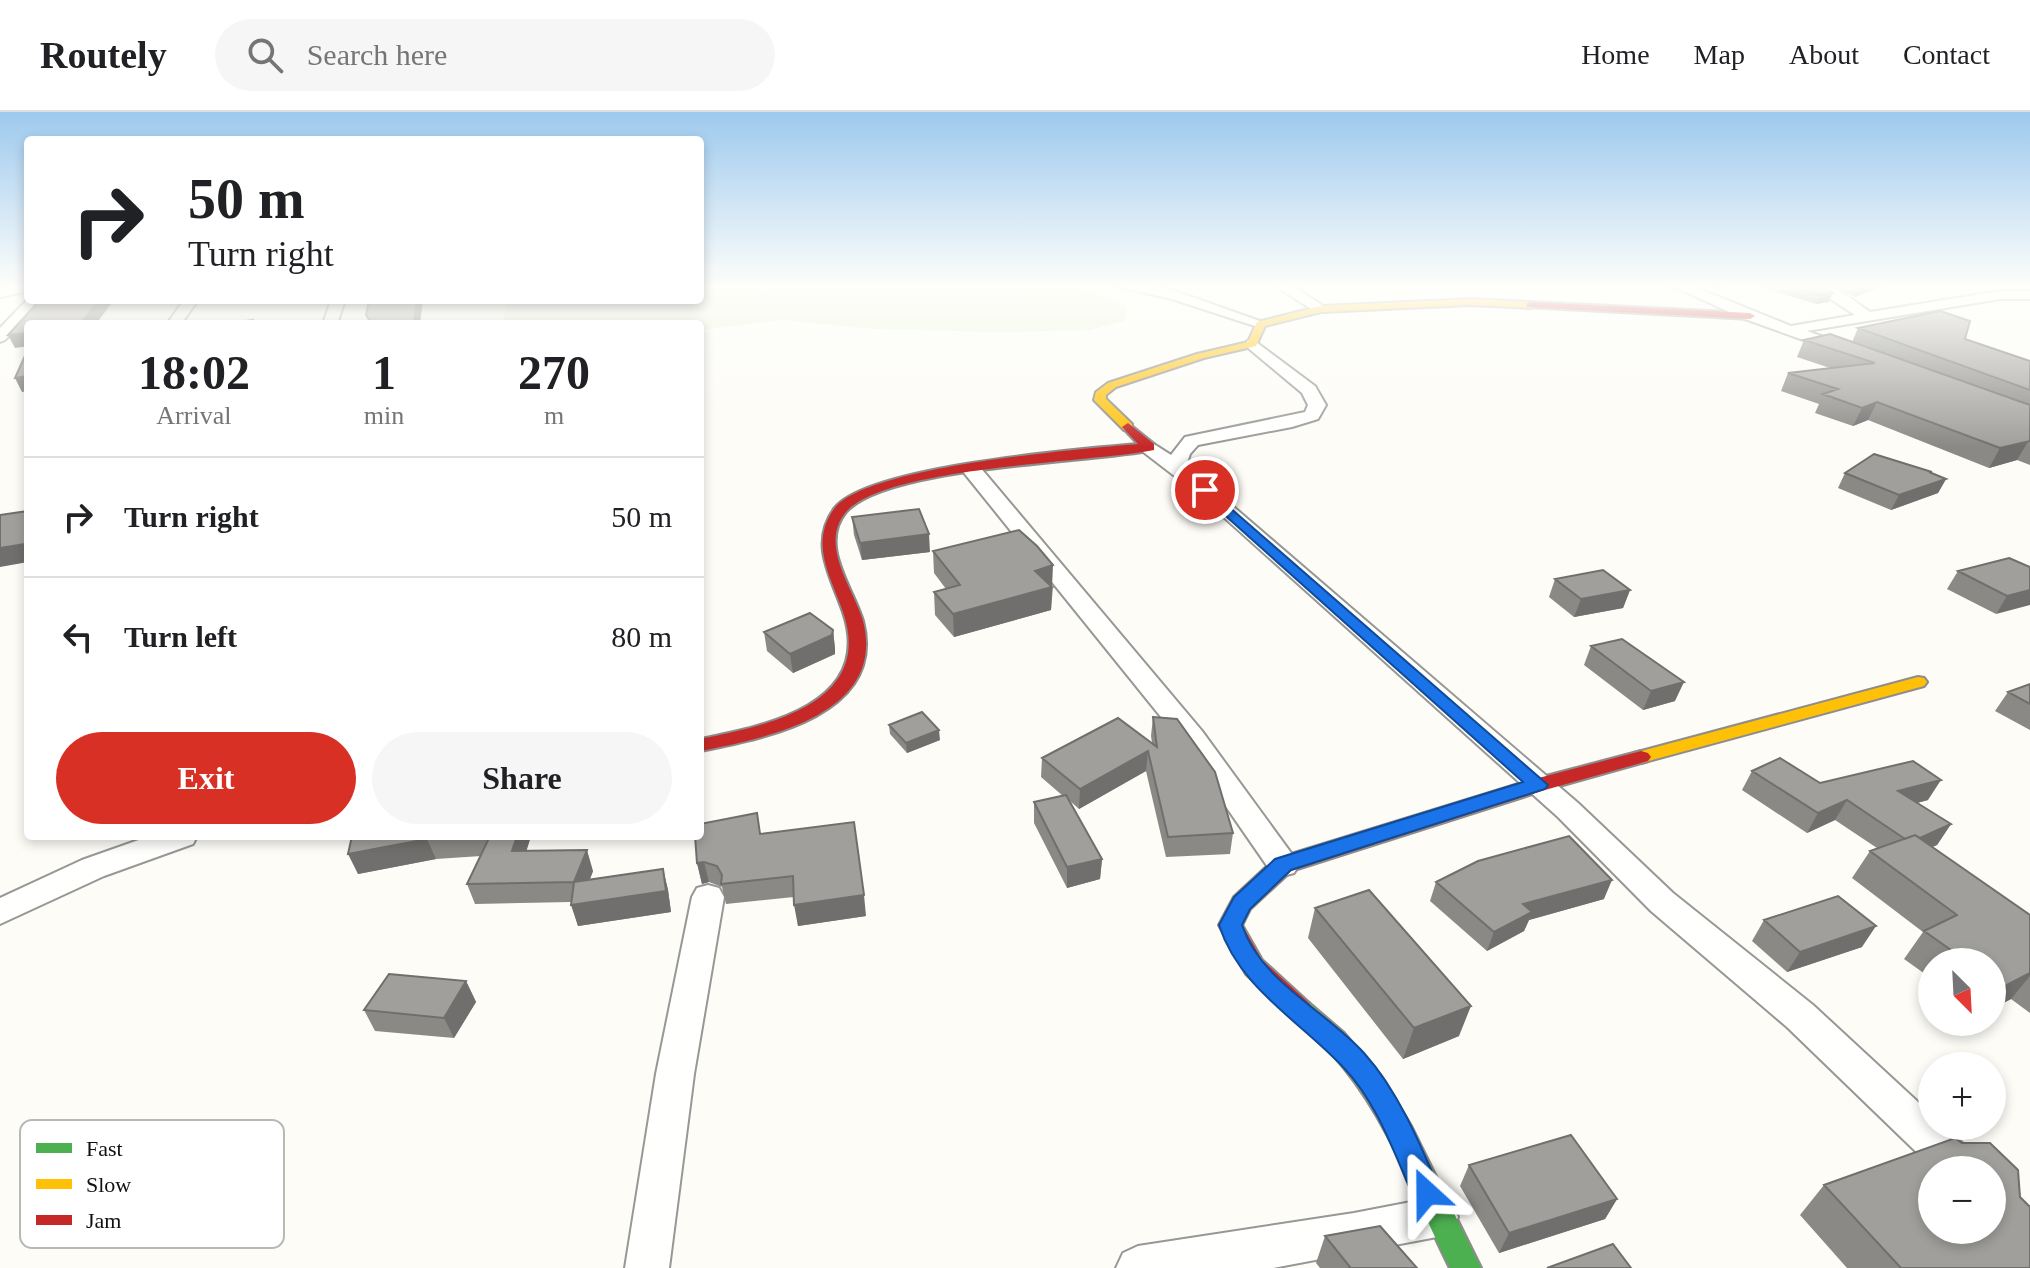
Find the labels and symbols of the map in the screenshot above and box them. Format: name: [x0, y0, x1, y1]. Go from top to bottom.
pin: [1171, 456, 1239, 524]
north arrow: [1918, 948, 2006, 1036]
legend: [20, 1120, 284, 1248]
text: Fast: [86, 1136, 123, 1161]
position arrow: [1385, 1151, 1469, 1235]
text: Slow: [86, 1172, 131, 1197]
text: Jam: [86, 1208, 121, 1233]

